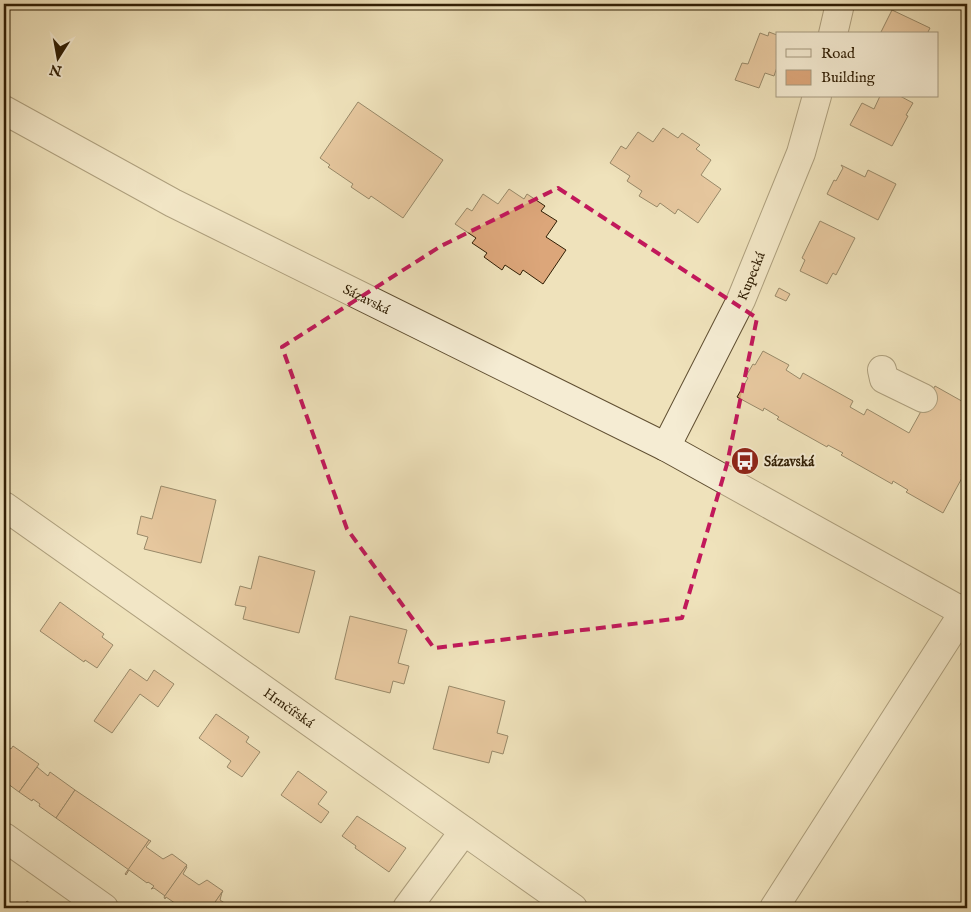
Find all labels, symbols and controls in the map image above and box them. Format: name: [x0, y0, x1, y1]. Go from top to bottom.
north arrow: [32, 32, 82, 82]
legend: [776, 32, 938, 98]
text: Road: [821, 44, 856, 63]
text: N: [48, 60, 64, 80]
text: Building: [821, 68, 876, 87]
street label: Kupecká: [734, 248, 770, 303]
street label: Sázavská: [340, 281, 394, 319]
bus stop icon: Sázavská: [730, 446, 760, 476]
place label: Sázavská: [764, 453, 815, 471]
street label: Hrnčířská: [260, 684, 318, 733]

